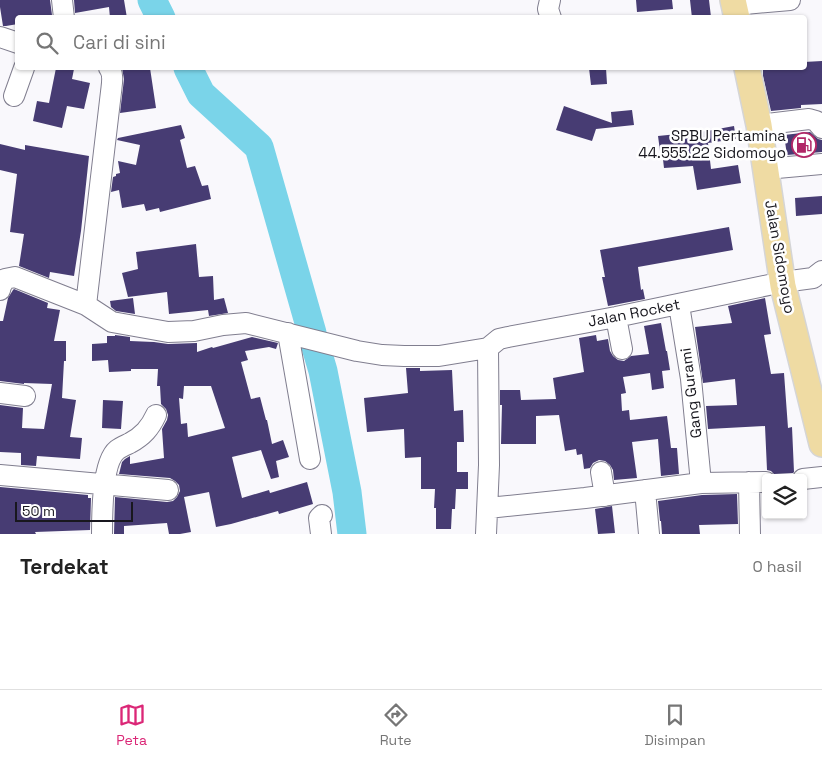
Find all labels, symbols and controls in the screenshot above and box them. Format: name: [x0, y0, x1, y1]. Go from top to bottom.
search box: [15, 15, 807, 70]
icon: search: [33, 29, 61, 57]
text: Cari di sini: [73, 30, 166, 55]
place label: SPBU Pertamina 44.555.22 Sidomoyo: [638, 126, 786, 162]
fuel station icon: SPBU Pertamina 44.555.22 Sidomoyo: [791, 132, 817, 158]
street label: Jalan Sidomoyo: [761, 199, 800, 315]
street label: Jalan Rocket: [586, 294, 682, 331]
street label: Gang Gurami: [676, 347, 705, 439]
map controls: [762, 474, 807, 519]
button: layers: [762, 474, 807, 519]
scale bar: [15, 499, 132, 522]
text: 50 m: [22, 502, 55, 520]
text: Terdekat: [20, 553, 109, 580]
text: 0 hasil: [752, 556, 802, 577]
tab: Peta: [116, 701, 147, 749]
tab: Rute: [380, 701, 412, 749]
tab: Disimpan: [644, 701, 706, 749]

